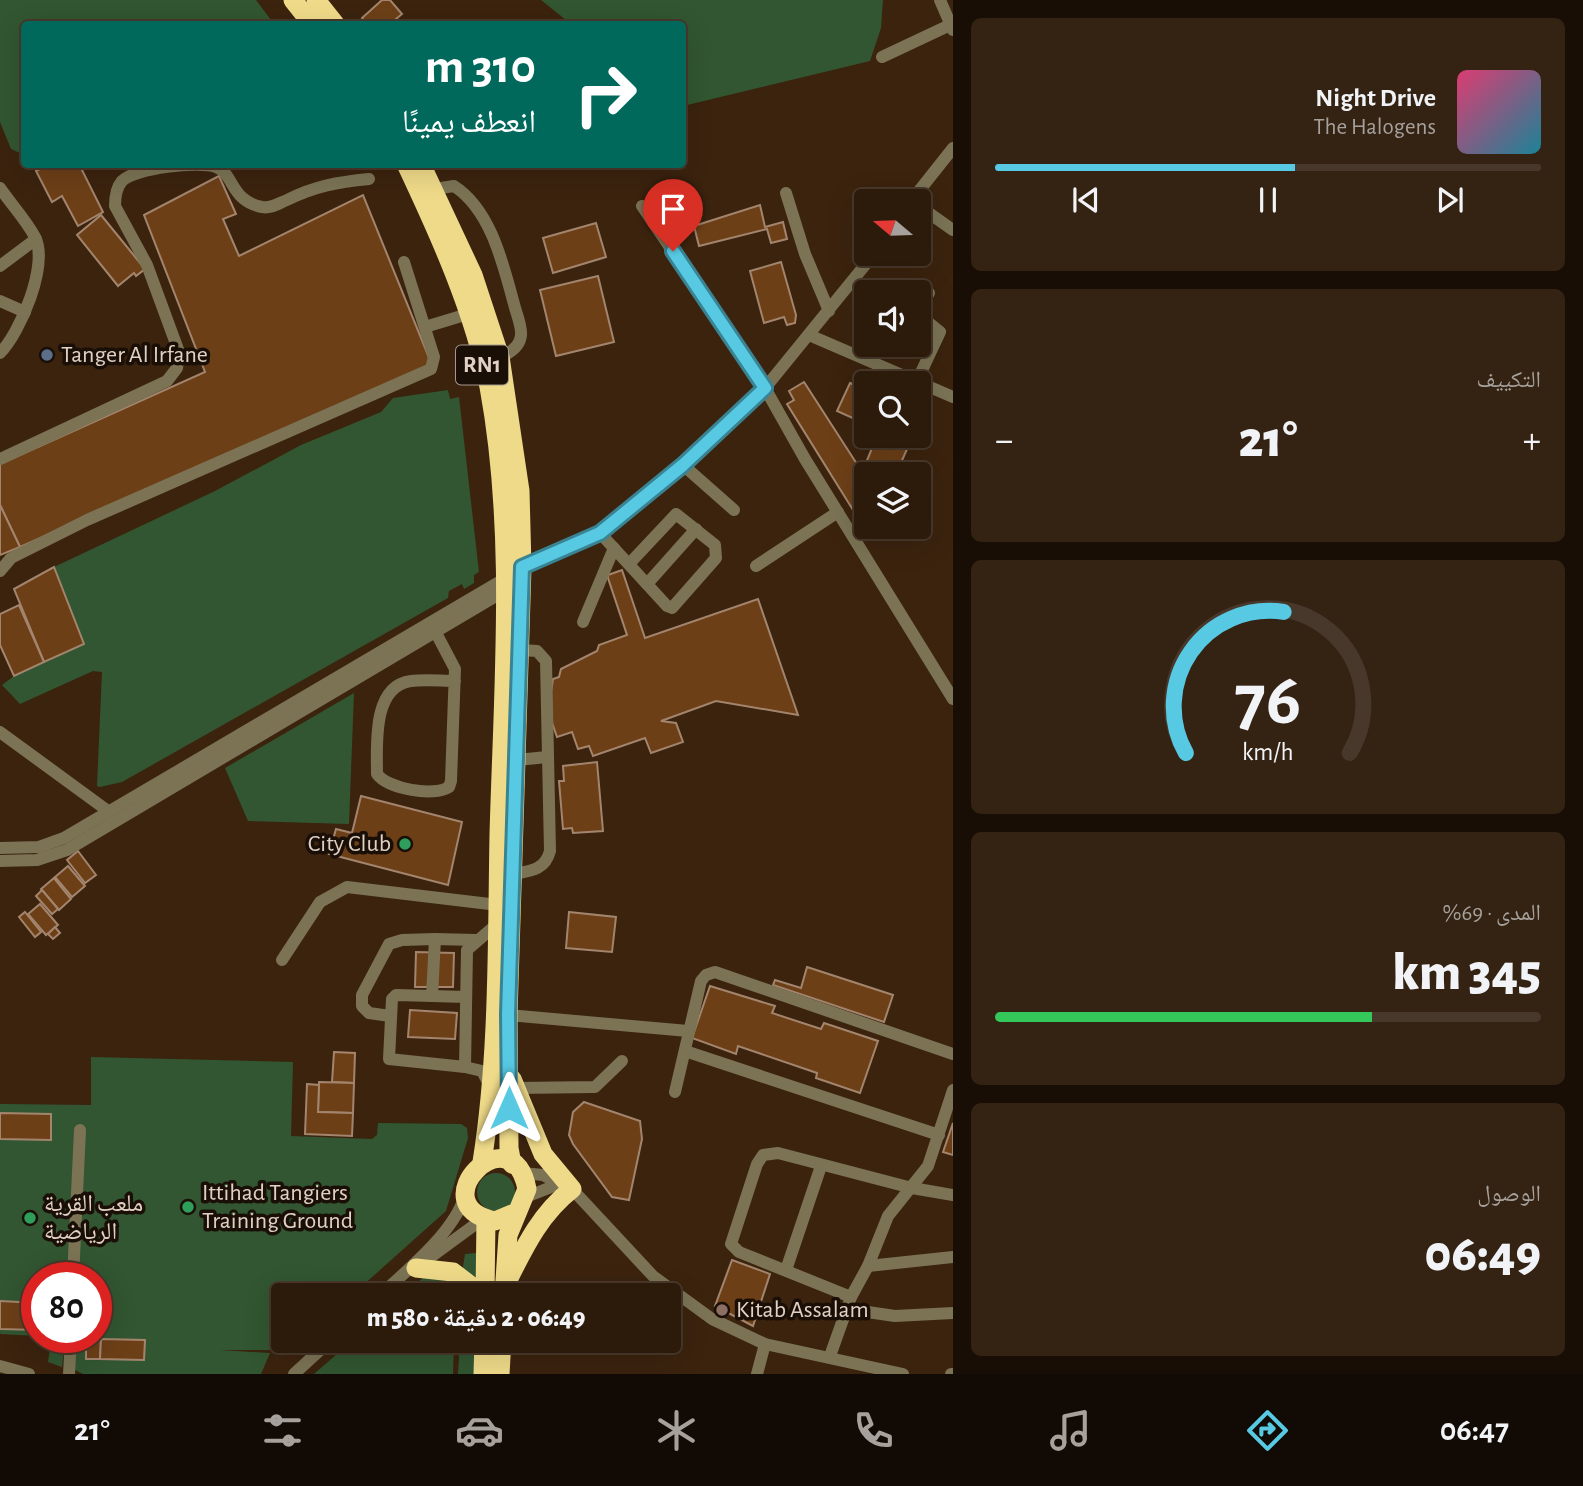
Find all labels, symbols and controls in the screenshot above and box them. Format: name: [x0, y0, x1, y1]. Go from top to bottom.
text: 310 m: [425, 43, 536, 92]
icon: right: [560, 49, 651, 140]
text: Night Drive: [1315, 85, 1436, 111]
text: انعطف يمينًا: [402, 106, 536, 138]
text: The Halogens: [1314, 116, 1436, 139]
pin: [643, 179, 703, 251]
icon: previous: [1067, 181, 1105, 219]
icon: pause: [1249, 181, 1287, 219]
icon: next: [1431, 181, 1469, 219]
north arrow: [854, 189, 931, 266]
map controls: [854, 189, 931, 539]
icon: arrive: [654, 190, 692, 228]
button: sound: [854, 280, 931, 357]
place label: Tanger Al Irfane: [61, 343, 208, 367]
road number: RN1: [456, 346, 508, 384]
marker: Tanger Al Irfane: [39, 347, 55, 363]
text: التكييف: [1476, 369, 1541, 392]
button: search: [854, 371, 931, 448]
text: 21°: [1238, 414, 1298, 466]
text: −: [995, 422, 1013, 460]
text: +: [1523, 422, 1541, 460]
button: layers: [854, 462, 931, 539]
text: 76: [1235, 665, 1301, 738]
text: km/h: [1242, 740, 1294, 765]
place label: City Club: [308, 832, 391, 856]
marker: City Club: [397, 836, 413, 852]
text: المدى · 69%: [1443, 902, 1541, 925]
text: 345 km: [1392, 947, 1541, 999]
position arrow: [472, 1071, 546, 1145]
place label: Ittihad Tangiers Training Ground: [202, 1181, 353, 1233]
text: الوصول: [1477, 1183, 1541, 1206]
place label: ملعب القرية الرياضية: [44, 1192, 143, 1244]
marker: Ittihad Tangiers Training Ground: [180, 1199, 196, 1215]
marker: ملعب القرية الرياضية: [22, 1210, 38, 1226]
text: 06:49: [1425, 1228, 1541, 1280]
speed limit sign: 80: [21, 1262, 112, 1353]
place label: Kitab Assalam: [736, 1298, 869, 1322]
marker: Kitab Assalam: [714, 1302, 730, 1318]
text: 06:49 · 2 دقيقة · 580 m: [367, 1305, 585, 1331]
icon: filters: [258, 1406, 307, 1455]
icon: car: [455, 1406, 504, 1455]
icon: climate: [652, 1406, 701, 1455]
icon: phone: [849, 1406, 898, 1455]
icon: music: [1046, 1406, 1095, 1455]
icon: directions: [1243, 1406, 1292, 1455]
text: 21°: [74, 1414, 110, 1446]
text: 06:47: [1440, 1414, 1509, 1446]

